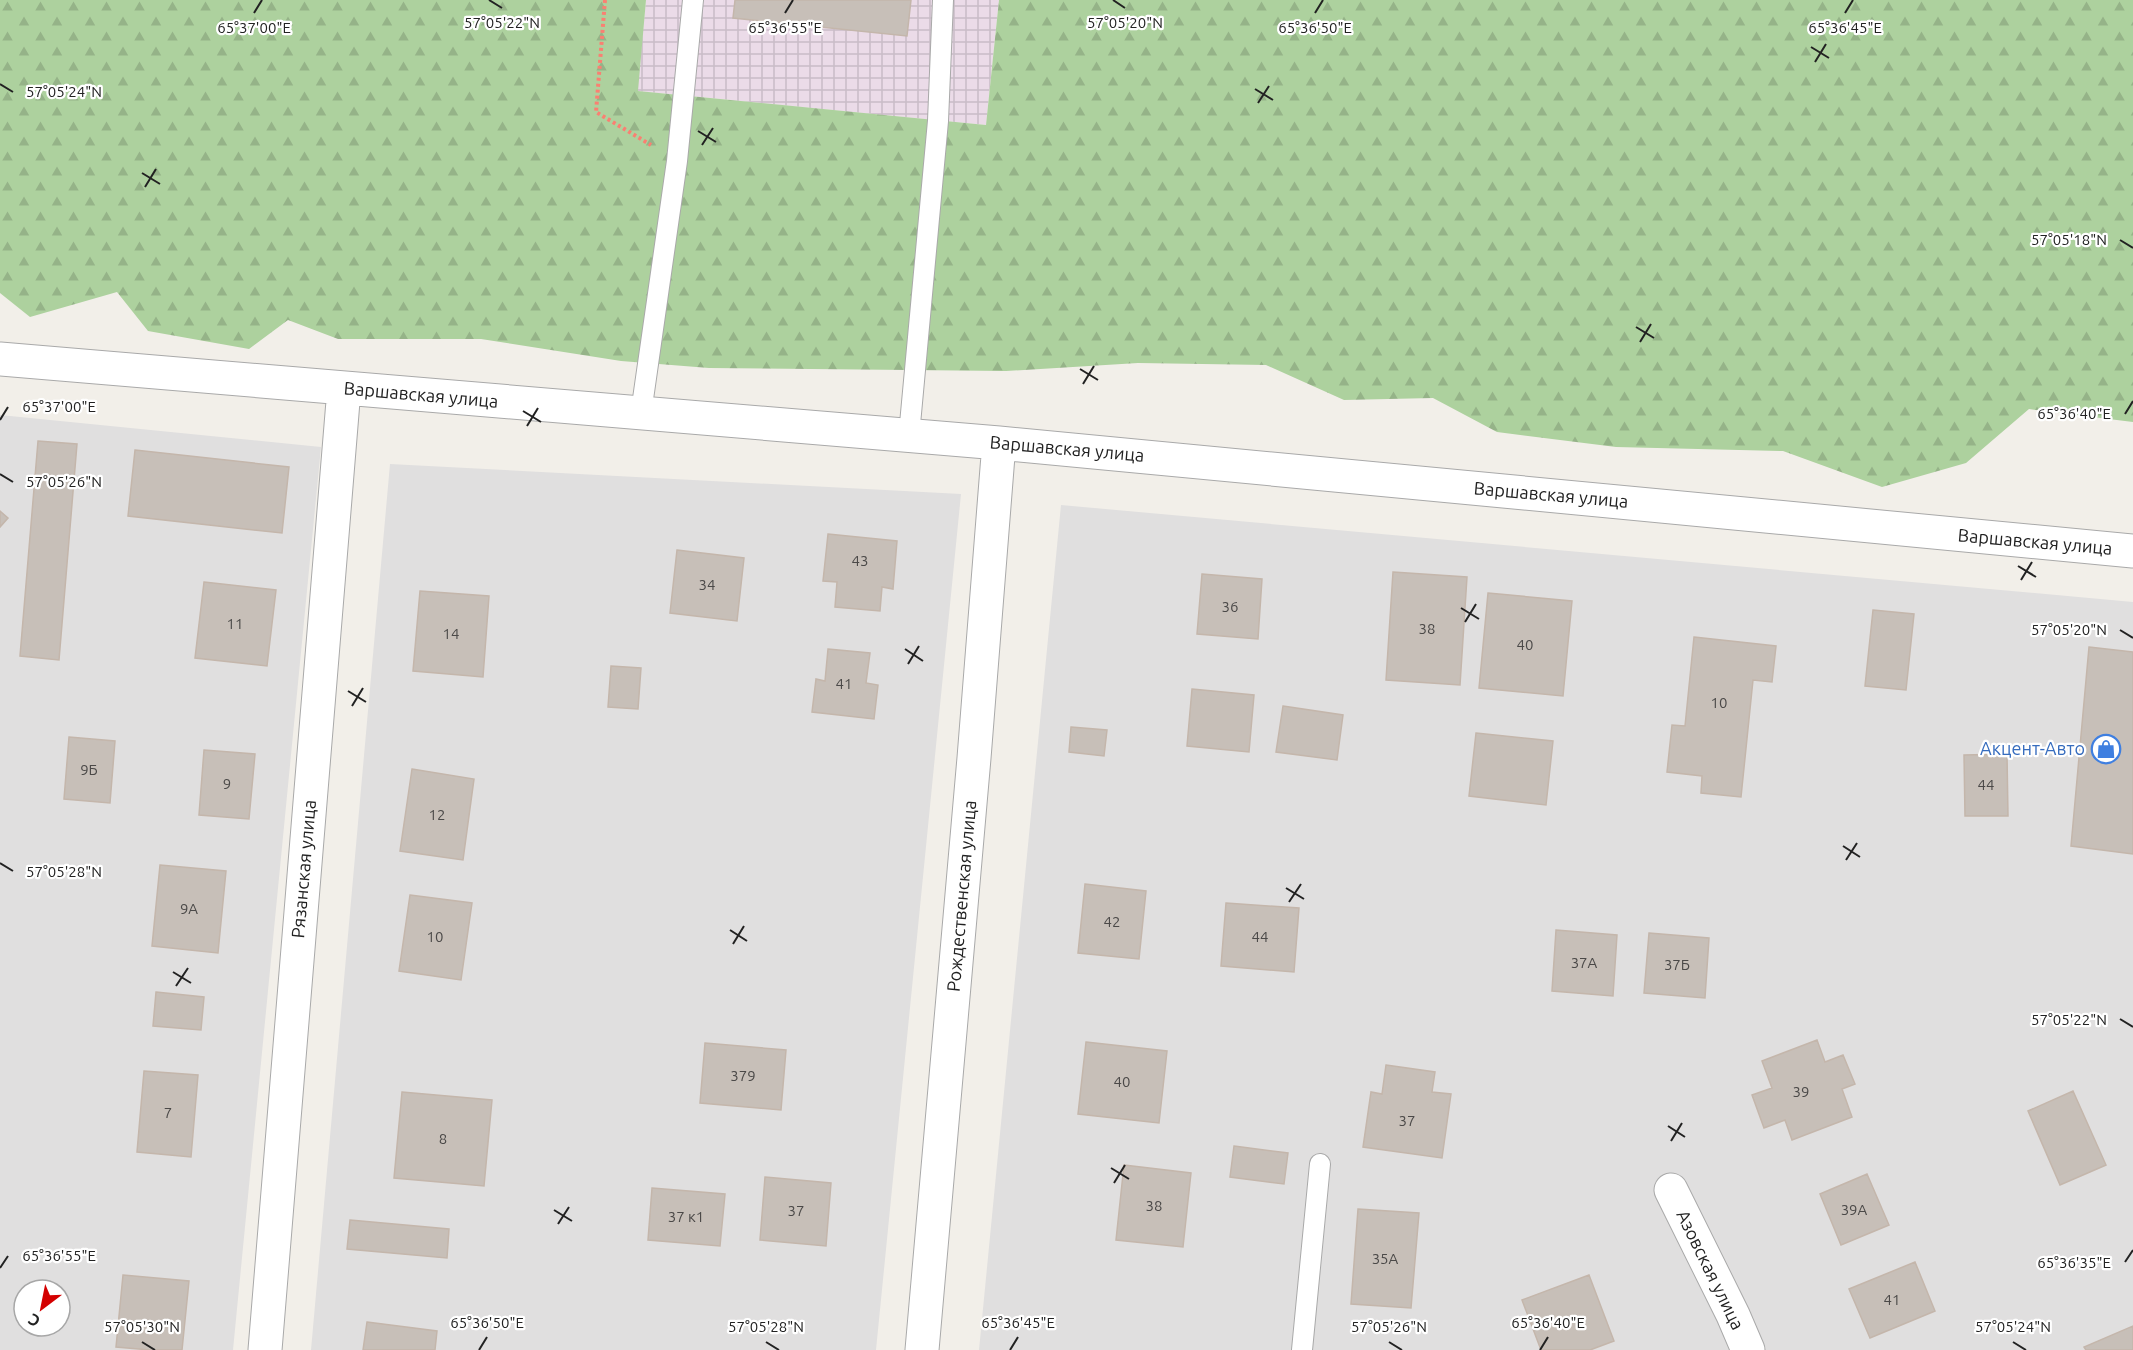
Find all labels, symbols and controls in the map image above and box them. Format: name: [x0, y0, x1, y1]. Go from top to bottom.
text: 57°05'22"N: [464, 14, 540, 31]
text: 57°05'20"N: [1087, 14, 1163, 31]
text: 65°37'00"E: [217, 19, 291, 36]
text: 65°36'55"E: [748, 19, 822, 36]
text: 65°36'50"E: [1278, 19, 1352, 36]
text: 65°36'45"E: [1808, 19, 1882, 36]
text: 57°05'24"N: [26, 83, 102, 100]
text: 57°05'18"N: [2031, 231, 2107, 248]
street label: Варшавская улица: [343, 377, 499, 411]
text: 65°37'00"E: [22, 398, 96, 415]
text: 65°36'40"E: [2037, 405, 2111, 422]
street label: Варшавская улица: [989, 431, 1145, 465]
text: 57°05'26"N: [26, 473, 102, 490]
street label: Варшавская улица: [1473, 477, 1629, 511]
street label: Варшавская улица: [1957, 524, 2113, 558]
house number: 43: [852, 552, 868, 569]
house number: 34: [699, 576, 715, 593]
house number: 36: [1222, 598, 1238, 615]
house number: 11: [227, 615, 243, 632]
house number: 38: [1419, 620, 1435, 637]
text: 57°05'20"N: [2031, 621, 2107, 638]
house number: 14: [443, 625, 459, 642]
house number: 40: [1517, 636, 1533, 653]
house number: 41: [836, 675, 852, 692]
house number: 10: [1711, 694, 1727, 711]
shop icon: Акцент-Авто: [2090, 733, 2122, 765]
place label: Акцент-Авто: [1980, 738, 2085, 758]
house number: 9Б: [80, 761, 98, 778]
house number: 9: [223, 775, 231, 792]
house number: 44: [1978, 776, 1994, 793]
street label: Рязанская улица: [287, 799, 319, 939]
street label: Рождественская улица: [943, 799, 979, 992]
house number: 12: [429, 806, 445, 823]
text: 57°05'28"N: [26, 863, 102, 880]
house number: 9А: [180, 900, 198, 917]
house number: 42: [1104, 913, 1120, 930]
house number: 10: [427, 928, 443, 945]
house number: 44: [1252, 928, 1268, 945]
house number: 37А: [1571, 954, 1598, 971]
house number: 37Б: [1664, 956, 1690, 973]
text: 57°05'22"N: [2031, 1011, 2107, 1028]
house number: 379: [730, 1067, 756, 1084]
house number: 40: [1114, 1073, 1130, 1090]
house number: 39: [1793, 1083, 1809, 1100]
house number: 7: [164, 1104, 172, 1121]
house number: 37: [1399, 1112, 1415, 1129]
house number: 8: [439, 1130, 447, 1147]
house number: 38: [1146, 1197, 1162, 1214]
house number: 39А: [1841, 1201, 1868, 1218]
house number: 37: [788, 1202, 804, 1219]
street label: Азовская улица: [1673, 1206, 1749, 1333]
house number: 37 к1: [668, 1208, 704, 1225]
text: 65°36'55"E: [22, 1247, 96, 1264]
house number: 35А: [1372, 1250, 1399, 1267]
text: 65°36'35"E: [2037, 1254, 2111, 1271]
north arrow: [12, 1278, 72, 1338]
house number: 41: [1884, 1291, 1900, 1308]
text: С: [25, 1310, 43, 1331]
text: 65°36'50"E: [450, 1314, 524, 1331]
text: 65°36'45"E: [981, 1314, 1055, 1331]
text: 65°36'40"E: [1511, 1314, 1585, 1331]
text: 57°05'30"N: [104, 1318, 180, 1335]
text: 57°05'28"N: [728, 1318, 804, 1335]
text: 57°05'26"N: [1351, 1318, 1427, 1335]
text: 57°05'24"N: [1975, 1318, 2051, 1335]

